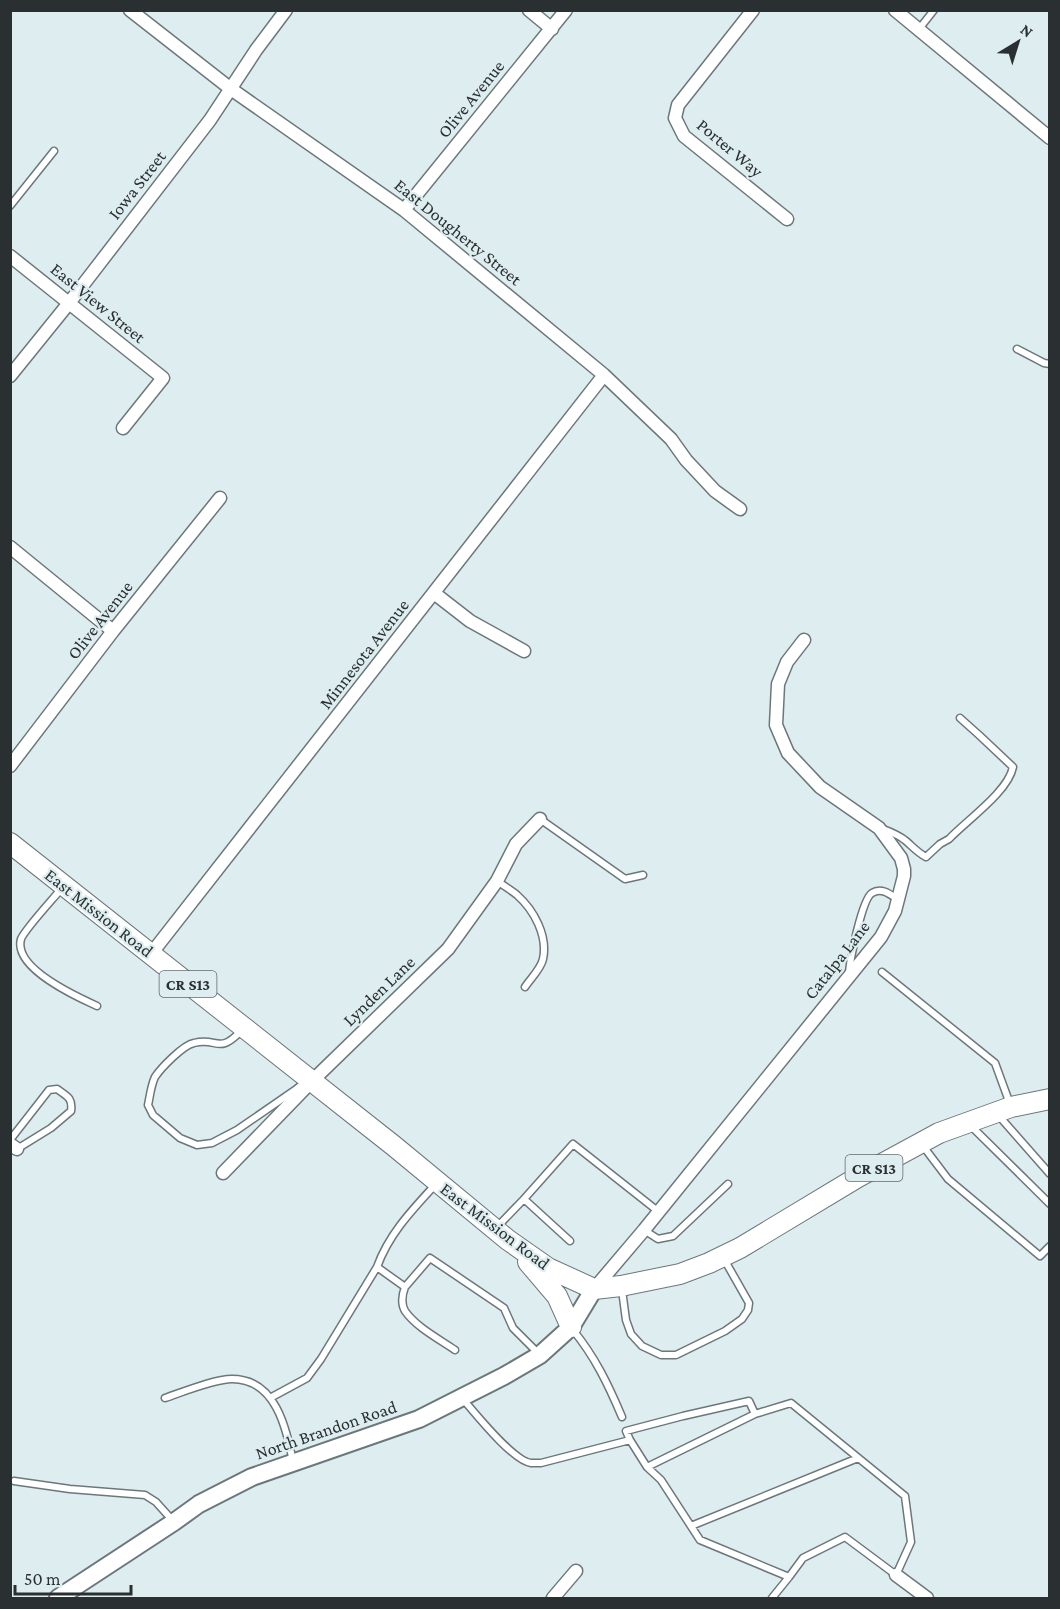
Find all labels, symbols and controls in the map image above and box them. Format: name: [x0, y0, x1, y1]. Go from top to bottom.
north arrow: [988, 12, 1048, 72]
text: N: [1017, 21, 1037, 41]
street label: Olive Avenue: [434, 56, 508, 142]
street label: Porter Way: [693, 115, 768, 182]
street label: Iowa Street: [104, 146, 171, 223]
street label: East Dougherty Street: [391, 175, 526, 290]
street label: East View Street: [47, 259, 150, 348]
street label: Olive Avenue: [63, 577, 137, 663]
street label: Minnesota Avenue: [315, 595, 413, 713]
street label: East Mission Road: [41, 865, 157, 962]
street label: Catalpa Lane: [800, 917, 874, 1003]
street label: Lynden Lane: [339, 952, 419, 1030]
road number: CR S13: [160, 971, 216, 997]
road number: CR S13: [846, 1155, 902, 1181]
street label: East Mission Road: [436, 1178, 554, 1274]
street label: North Brandon Road: [253, 1396, 400, 1464]
scale bar: [15, 1558, 130, 1596]
text: 50 m: [24, 1569, 61, 1589]

